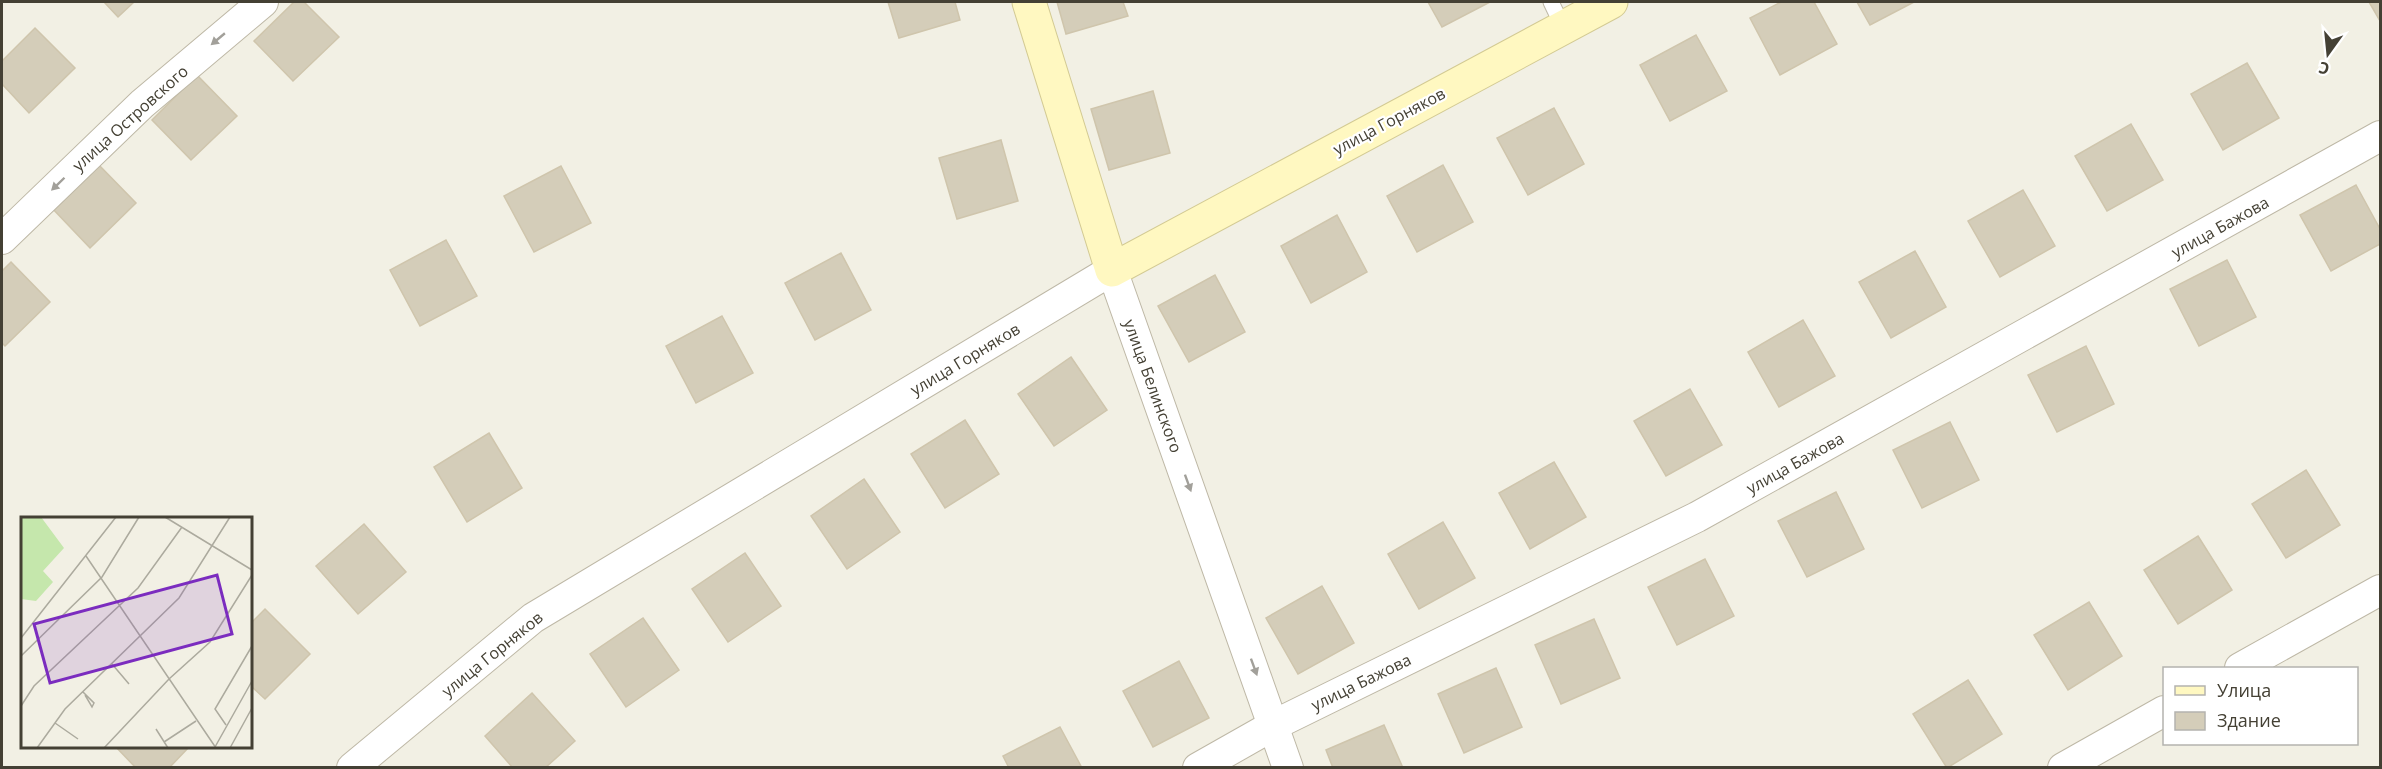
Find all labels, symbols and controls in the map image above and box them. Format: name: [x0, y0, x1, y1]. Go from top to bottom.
north arrow: [2298, 24, 2358, 84]
one-way arrow: [210, 33, 226, 46]
text: С: [2316, 57, 2332, 80]
street label: улица Островского: [67, 60, 193, 176]
street label: улица Горняков: [1329, 82, 1449, 160]
one-way arrow: [52, 177, 66, 191]
street label: улица Бажова: [2167, 191, 2273, 263]
street label: улица Белинского: [1119, 316, 1187, 456]
street label: улица Горняков: [906, 318, 1024, 400]
street label: улица Бажова: [1742, 427, 1848, 499]
one-way arrow: [1184, 475, 1194, 493]
inset map: [21, 517, 252, 748]
street label: улица Горняков: [437, 606, 547, 702]
street label: улица Бажова: [1307, 648, 1415, 716]
one-way arrow: [1249, 658, 1259, 676]
legend: [2163, 667, 2358, 745]
text: Улица: [2217, 678, 2271, 702]
text: Здание: [2217, 708, 2281, 732]

